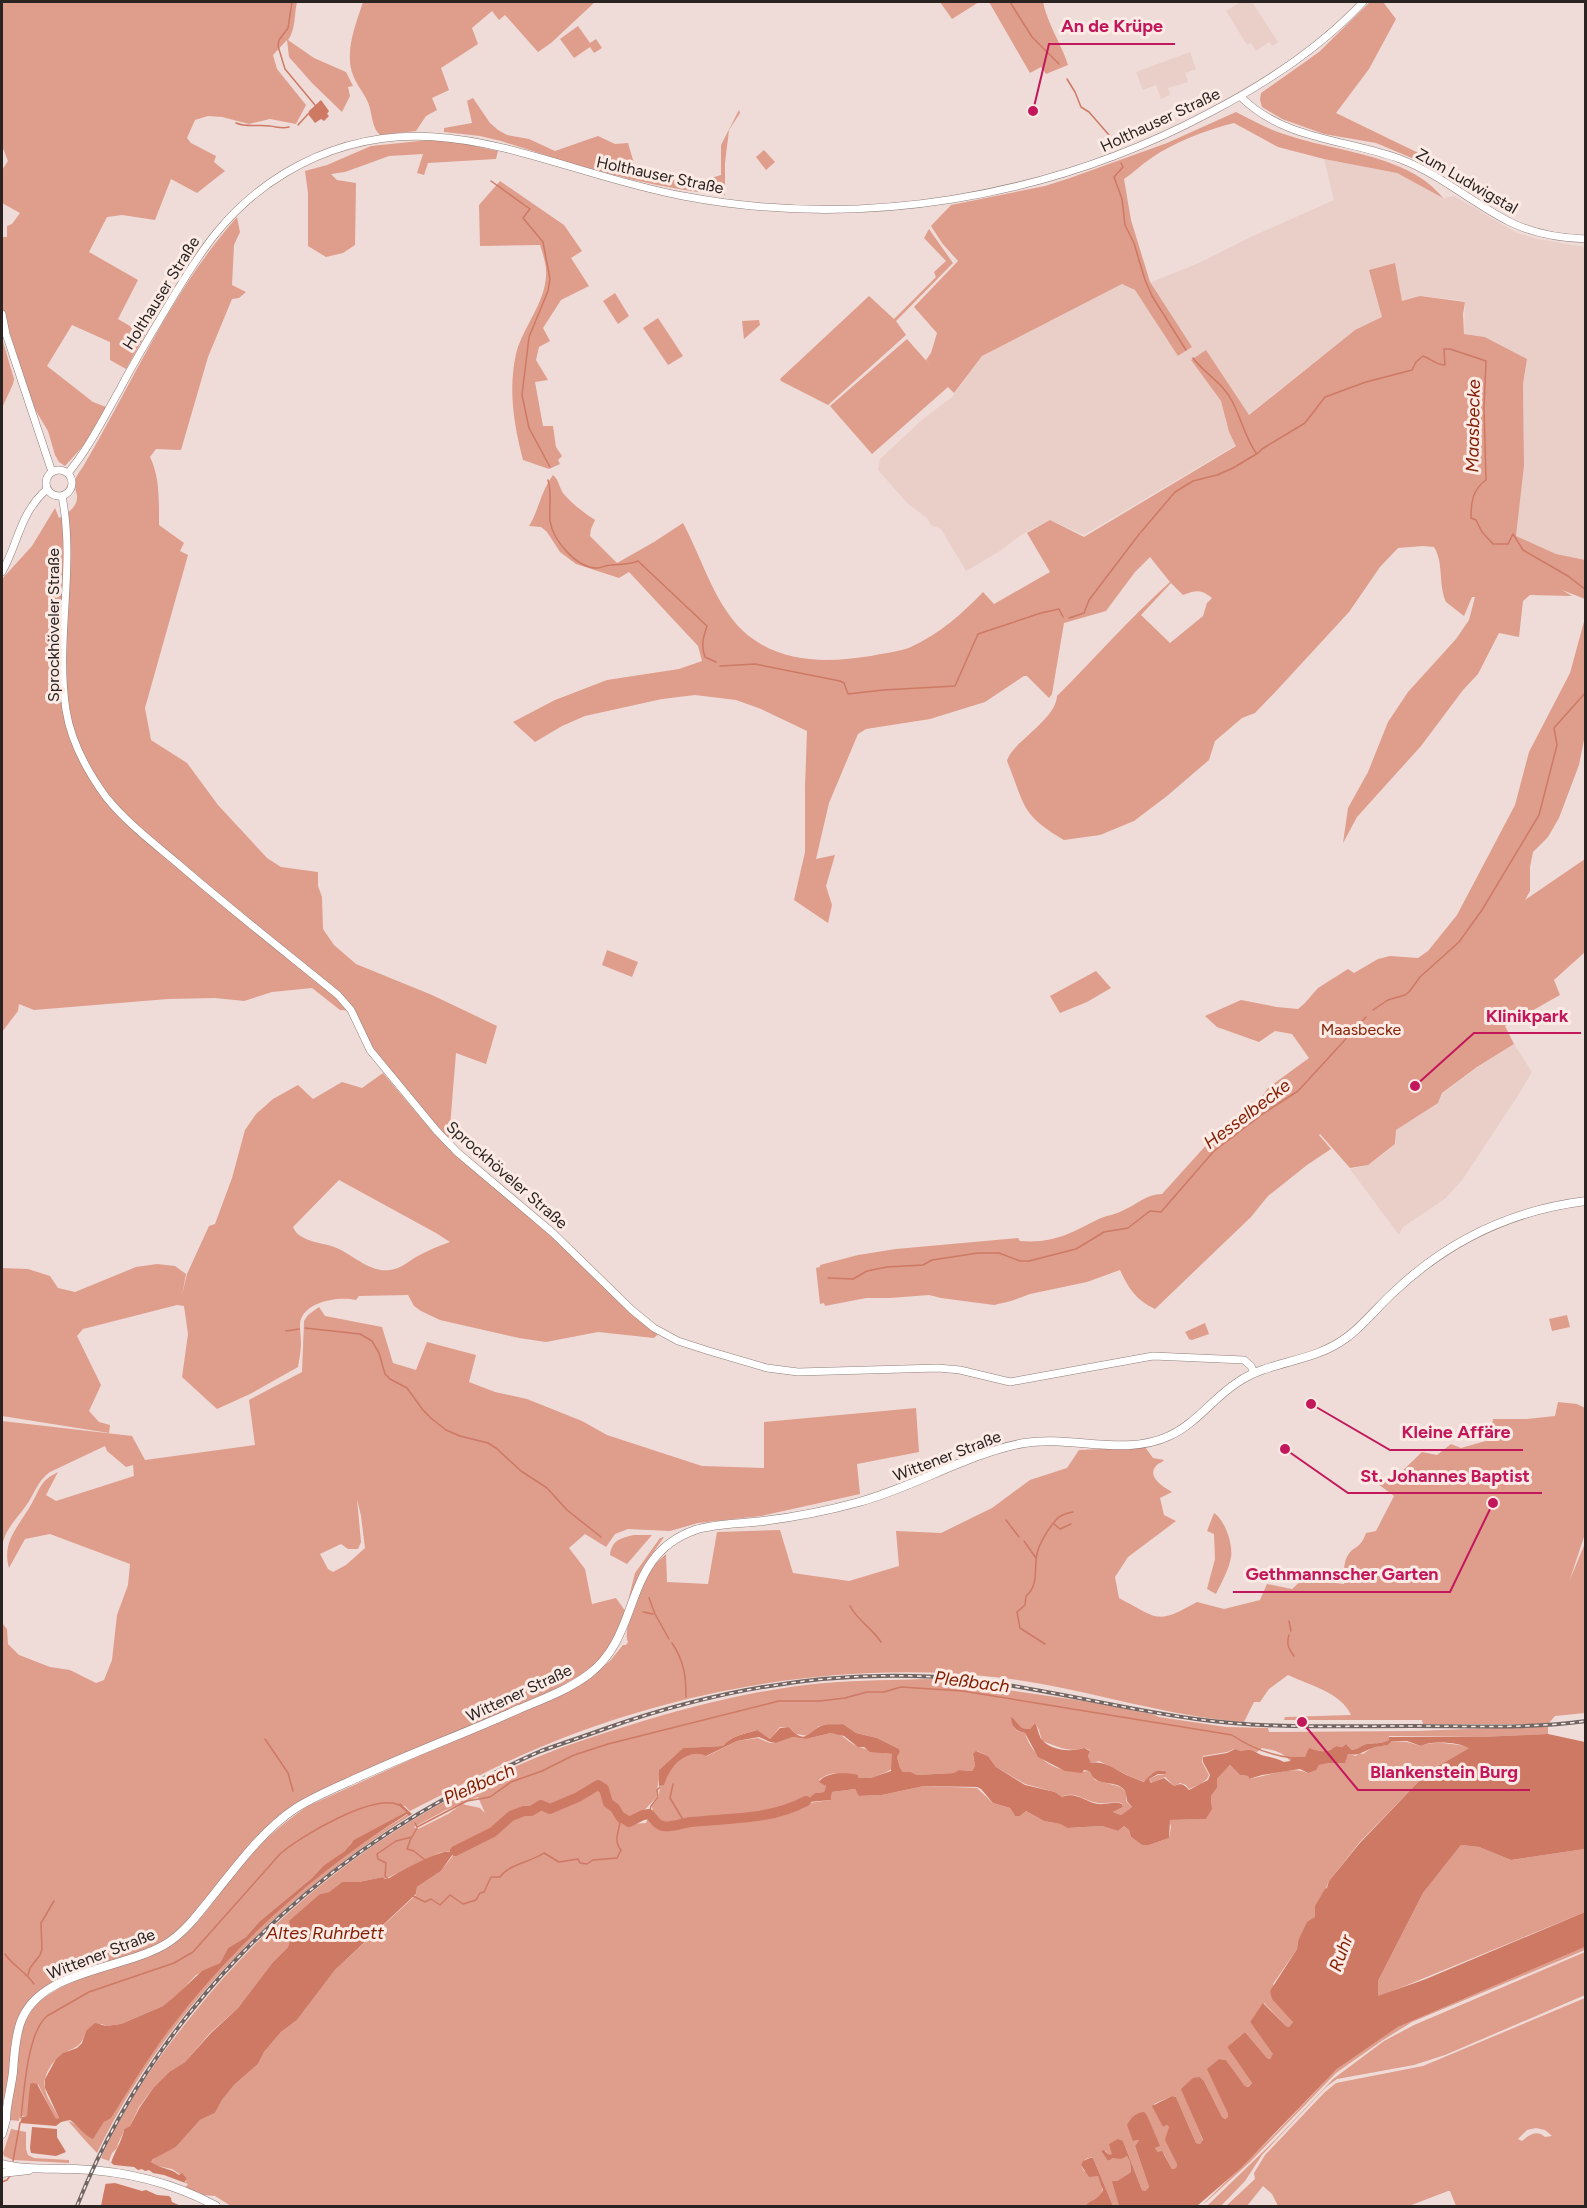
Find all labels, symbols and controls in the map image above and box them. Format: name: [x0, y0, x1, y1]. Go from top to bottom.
callout: An de Krüpe: [1049, 8, 1175, 44]
text: An de Krüpe: [1061, 15, 1163, 37]
street label: Holthauser Straße: [1097, 84, 1223, 156]
street label: Zum Ludwigstal: [1413, 144, 1521, 218]
street label: Holthauser Straße: [595, 152, 726, 198]
street label: Holthauser Straße: [119, 233, 204, 353]
water label: Maasbecke: [1461, 379, 1485, 473]
street label: Sprockhöveler Straße: [44, 548, 63, 702]
callout: Klinikpark: [1474, 997, 1581, 1033]
text: Klinikpark: [1486, 1005, 1569, 1027]
park label: Maasbecke: [1321, 1020, 1401, 1039]
water label: Hesselbecke: [1199, 1074, 1295, 1154]
street label: Sprockhöveler Straße: [443, 1117, 572, 1233]
callout: Kleine Affäre: [1390, 1414, 1523, 1450]
text: Kleine Affäre: [1402, 1421, 1510, 1443]
street label: Wittener Straße: [890, 1427, 1004, 1485]
callout: St. Johannes Baptist: [1348, 1457, 1542, 1493]
text: St. Johannes Baptist: [1360, 1465, 1530, 1487]
callout: Gethmannscher Garten: [1233, 1556, 1450, 1592]
text: Gethmannscher Garten: [1245, 1563, 1439, 1585]
street label: Wittener Straße: [463, 1660, 575, 1726]
water label: Pleßbach: [933, 1666, 1011, 1698]
callout: Blankenstein Burg: [1358, 1754, 1530, 1790]
water label: Pleßbach: [440, 1759, 518, 1809]
text: Blankenstein Burg: [1370, 1761, 1518, 1783]
water label: Altes Ruhrbett: [265, 1922, 384, 1944]
street label: Wittener Straße: [44, 1925, 158, 1983]
water label: Ruhr: [1324, 1931, 1358, 1974]

